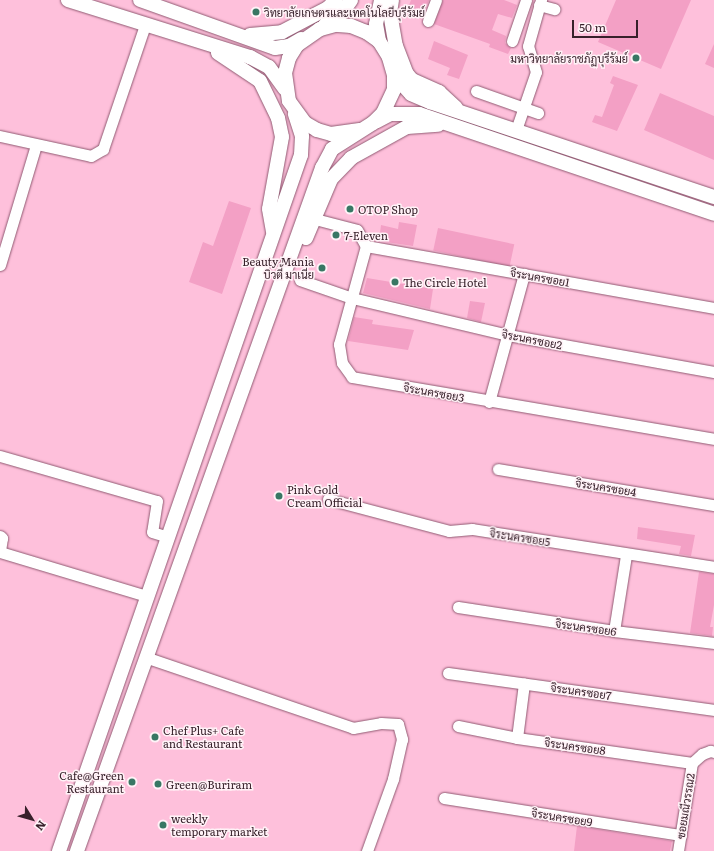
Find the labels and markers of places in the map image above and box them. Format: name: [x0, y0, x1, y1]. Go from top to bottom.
place label: วิทยาลัยเกษตรและเทคโนโลยีบุรีรัมย์: [264, 5, 425, 19]
marker: วิทยาลัยเกษตรและเทคโนโลยีบุรีรัมย์: [251, 7, 261, 17]
place label: มหาวิทยาลัยราชภัฏบุรีรัมย์: [510, 51, 628, 65]
marker: มหาวิทยาลัยราชภัฏบุรีรัมย์: [631, 53, 641, 63]
place label: OTOP Shop: [358, 202, 418, 216]
marker: OTOP Shop: [345, 204, 355, 214]
place label: 7-Eleven: [344, 228, 388, 242]
marker: 7-Eleven: [331, 230, 341, 240]
place label: Beauty Mania บิวตี้ มาเนีย: [242, 255, 314, 281]
marker: Beauty Mania บิวตี้ มาเนีย: [317, 263, 327, 273]
place label: The Circle Hotel: [403, 275, 487, 289]
marker: The Circle Hotel: [390, 277, 400, 287]
place label: Pink Gold Cream Official: [287, 483, 362, 509]
marker: Pink Gold Cream Official: [274, 491, 284, 501]
place label: Chef Plus+ Cafe and Restaurant: [163, 724, 244, 750]
marker: Chef Plus+ Cafe and Restaurant: [150, 732, 160, 742]
place label: Cafe@Green Restaurant: [59, 769, 124, 795]
marker: Cafe@Green Restaurant: [127, 777, 137, 787]
place label: Green@Buriram: [166, 777, 252, 791]
marker: Green@Buriram: [153, 779, 163, 789]
place label: weekly temporary market: [171, 812, 267, 838]
marker: weekly temporary market: [158, 820, 168, 830]

